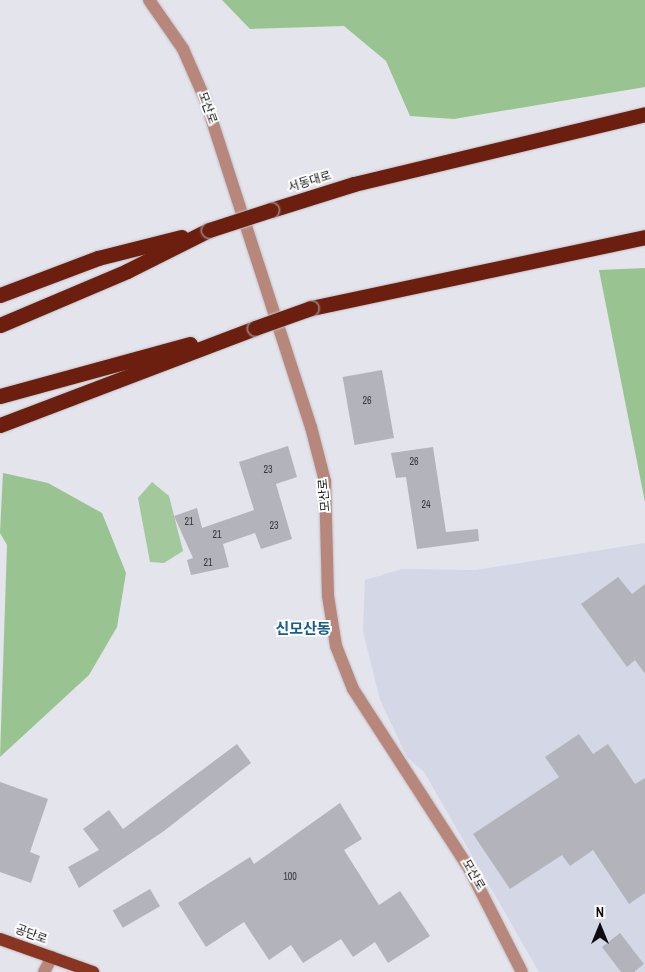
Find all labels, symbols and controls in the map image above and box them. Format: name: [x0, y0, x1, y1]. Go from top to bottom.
street label: 모산로: [195, 90, 219, 126]
street label: 서동대로: [287, 169, 333, 195]
house number: 26: [362, 395, 372, 407]
house number: 26: [409, 456, 419, 468]
house number: 23: [263, 464, 273, 476]
street label: 모산로: [316, 478, 334, 512]
house number: 24: [421, 499, 431, 511]
house number: 21: [184, 516, 194, 528]
house number: 23: [269, 520, 279, 532]
house number: 21: [212, 529, 222, 541]
house number: 21: [203, 557, 213, 569]
district label: 신모산동: [275, 620, 331, 638]
street label: 모산로: [458, 857, 488, 893]
house number: 100: [283, 871, 297, 883]
north arrow: [575, 902, 625, 952]
text: N: [596, 903, 604, 921]
street label: 공단로: [13, 923, 49, 947]

